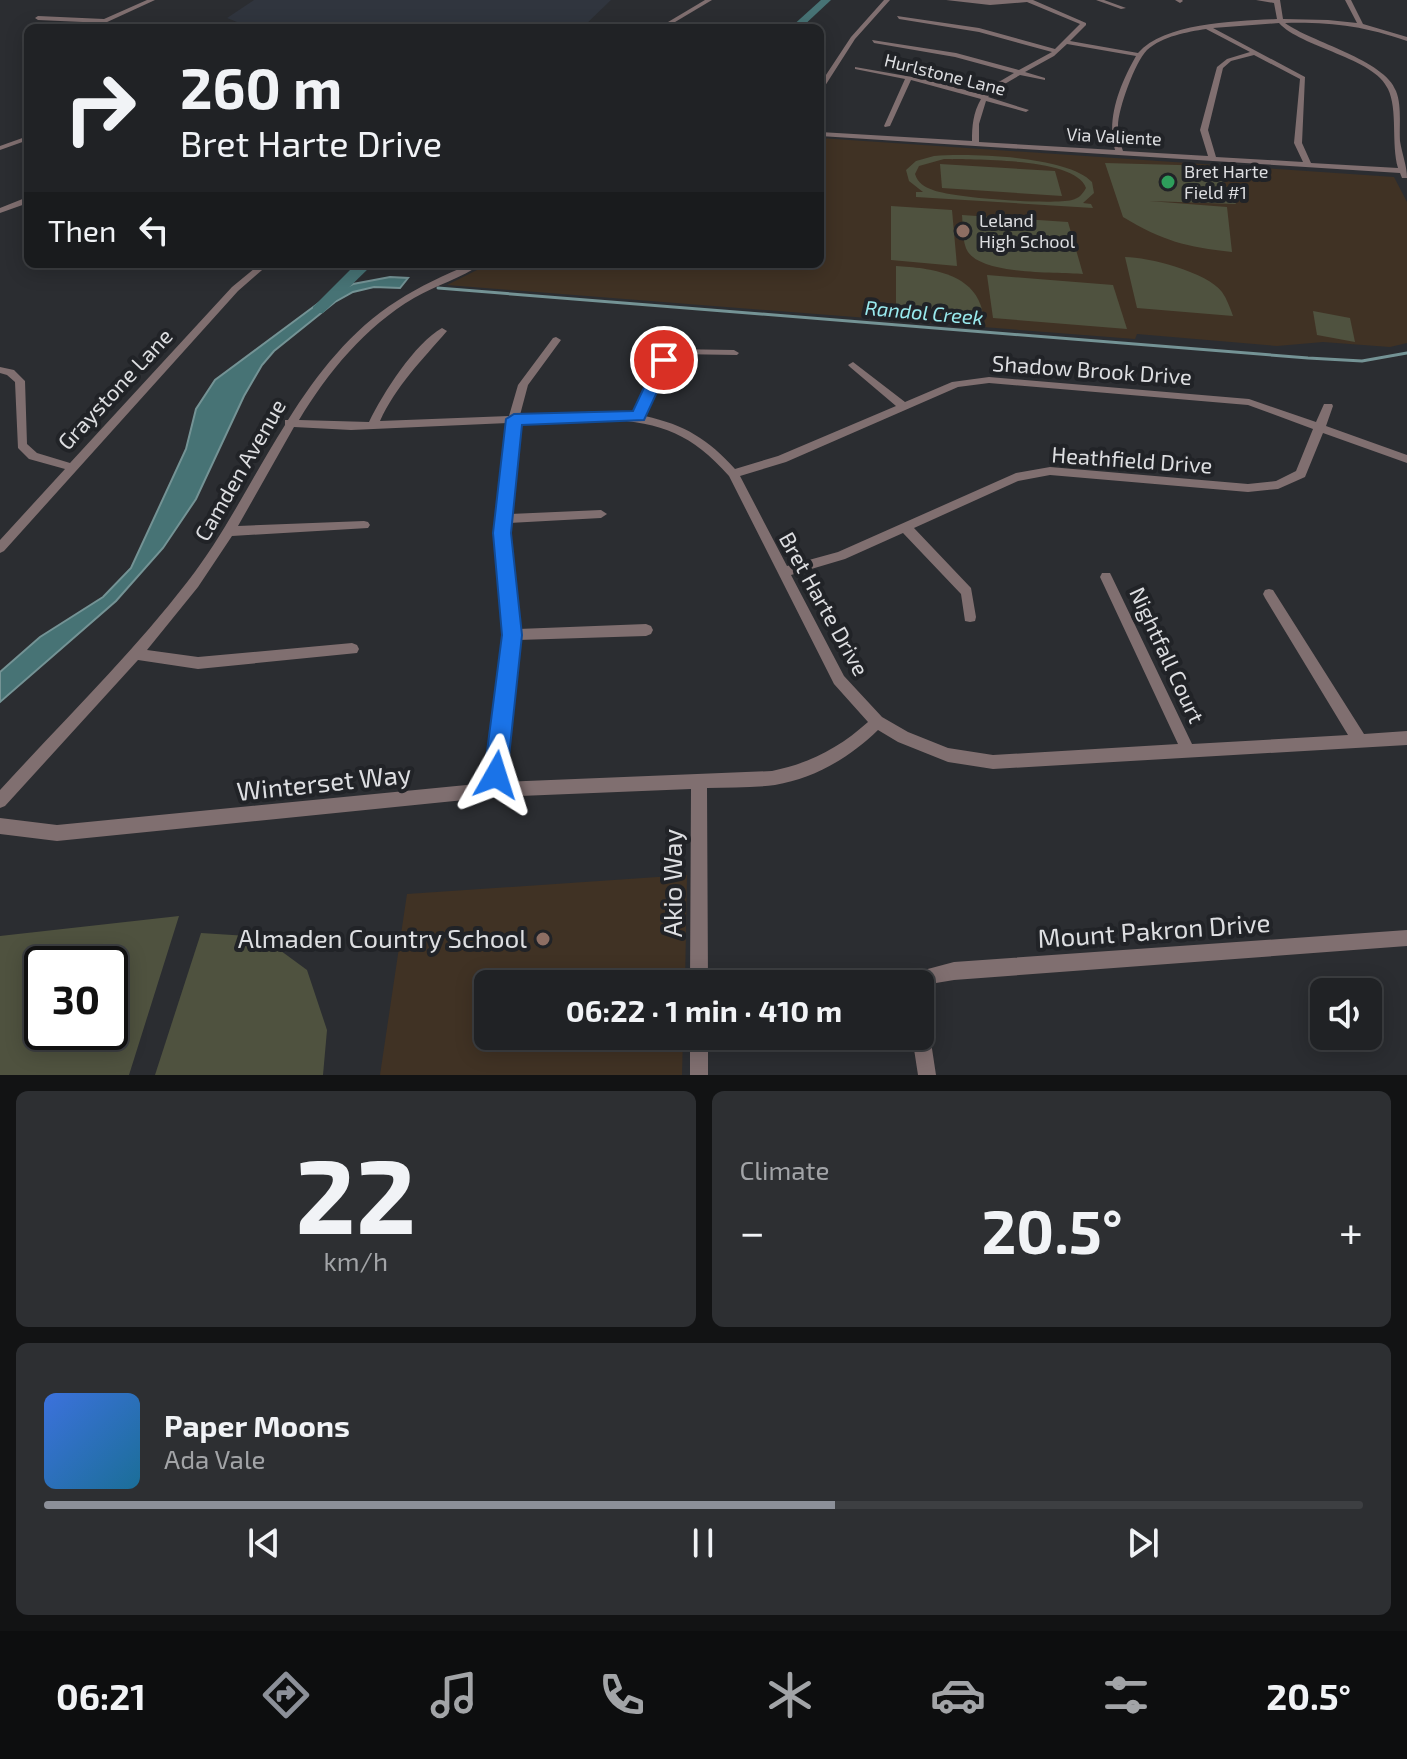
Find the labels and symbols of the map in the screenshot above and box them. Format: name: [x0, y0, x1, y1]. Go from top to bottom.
street label: Hurlstone Lane: [882, 48, 1008, 100]
street label: Via Valiente: [1066, 123, 1162, 149]
place label: Bret Harte Field #1: [1184, 160, 1268, 203]
marker: Bret Harte Field #1: [1159, 173, 1177, 191]
place label: Leland High School: [979, 209, 1076, 252]
marker: Leland High School: [954, 222, 972, 240]
water label: Randol Creek: [864, 295, 984, 329]
street label: Graystone Lane: [52, 322, 177, 454]
pin: [630, 326, 698, 394]
street label: Shadow Brook Drive: [991, 349, 1193, 389]
street label: Camden Avenue: [188, 394, 290, 545]
street label: Heathfield Drive: [1051, 440, 1213, 478]
street label: Bret Harte Drive: [775, 527, 875, 680]
street label: Nightfall Court: [1125, 582, 1211, 727]
position arrow: [454, 733, 538, 817]
street label: Winterset Way: [235, 757, 413, 806]
street label: Akio Way: [656, 829, 687, 937]
street label: Mount Pakron Drive: [1036, 906, 1271, 953]
place label: Almaden Country School: [238, 922, 527, 953]
marker: Almaden Country School: [534, 930, 552, 948]
speed limit sign: 30: [24, 946, 128, 1050]

